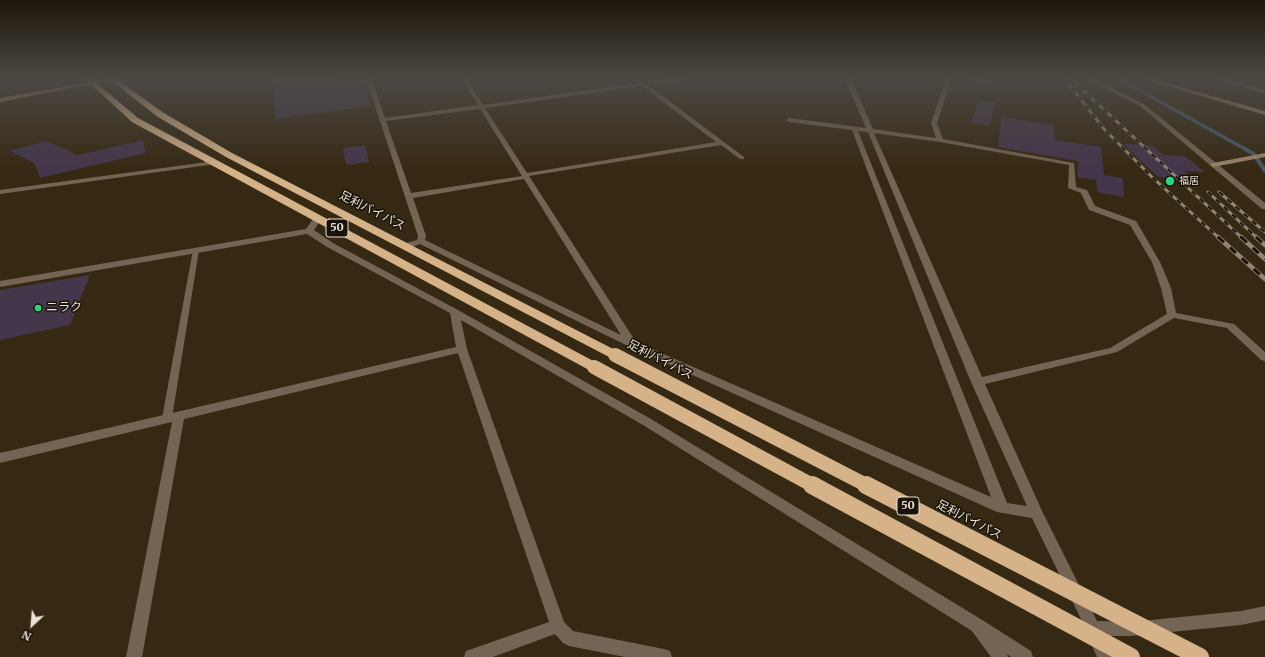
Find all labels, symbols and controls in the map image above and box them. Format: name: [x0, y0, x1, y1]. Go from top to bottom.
marker: 福居: [1164, 175, 1176, 187]
place label: 福居: [1179, 175, 1199, 187]
street label: 足利バイパス: [337, 188, 407, 234]
road number: 50: [326, 219, 348, 237]
place label: ニラク: [46, 301, 82, 315]
marker: ニラク: [33, 303, 43, 313]
street label: 足利バイパス: [625, 337, 695, 383]
road number: 50: [897, 497, 919, 515]
street label: 足利バイパス: [934, 497, 1004, 543]
north arrow: [12, 605, 52, 645]
text: N: [20, 628, 34, 644]

